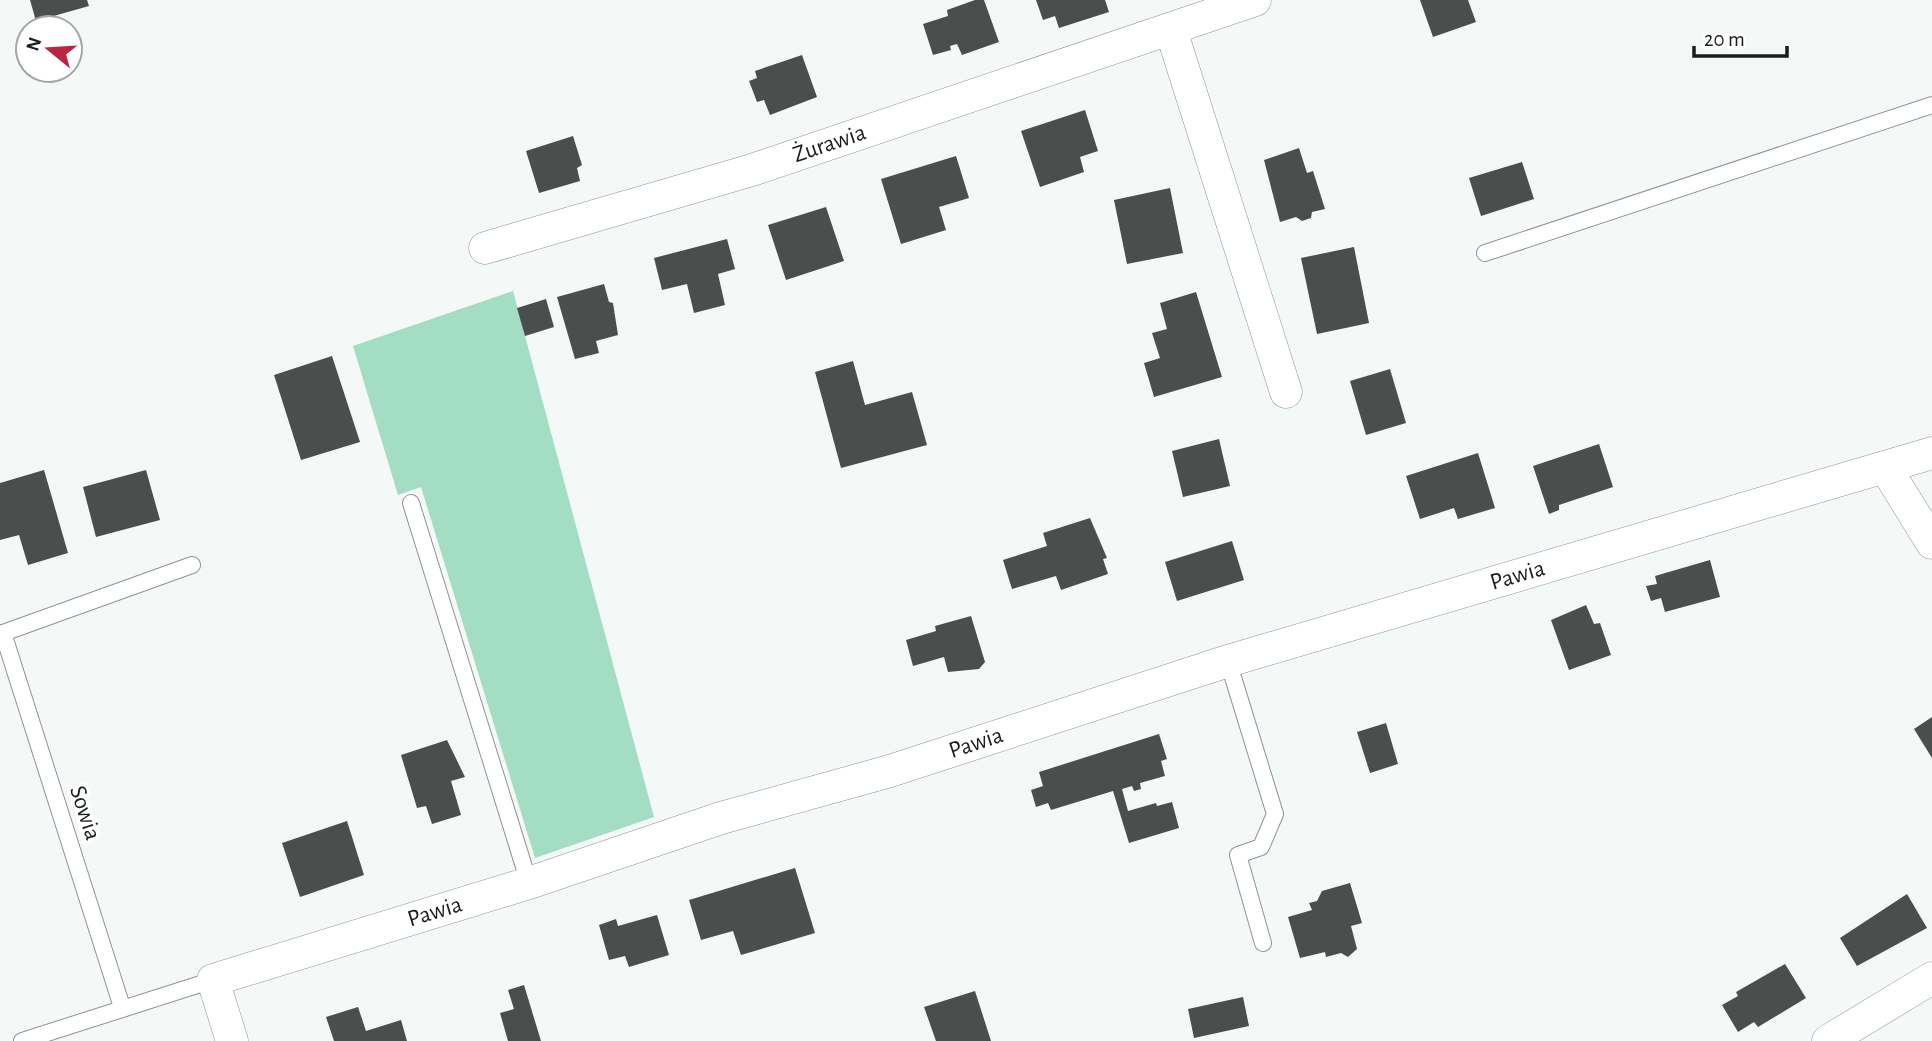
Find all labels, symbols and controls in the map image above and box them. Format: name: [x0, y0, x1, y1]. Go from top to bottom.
north arrow: [14, 14, 84, 84]
scale bar: [1694, 14, 1787, 58]
text: 20 m: [1704, 29, 1745, 50]
text: N: [23, 35, 45, 53]
street label: Żurawia: [790, 120, 869, 167]
street label: Pawia: [1487, 556, 1548, 595]
street label: Pawia: [946, 723, 1006, 763]
street label: Sowia: [65, 783, 105, 843]
street label: Pawia: [405, 892, 465, 932]

